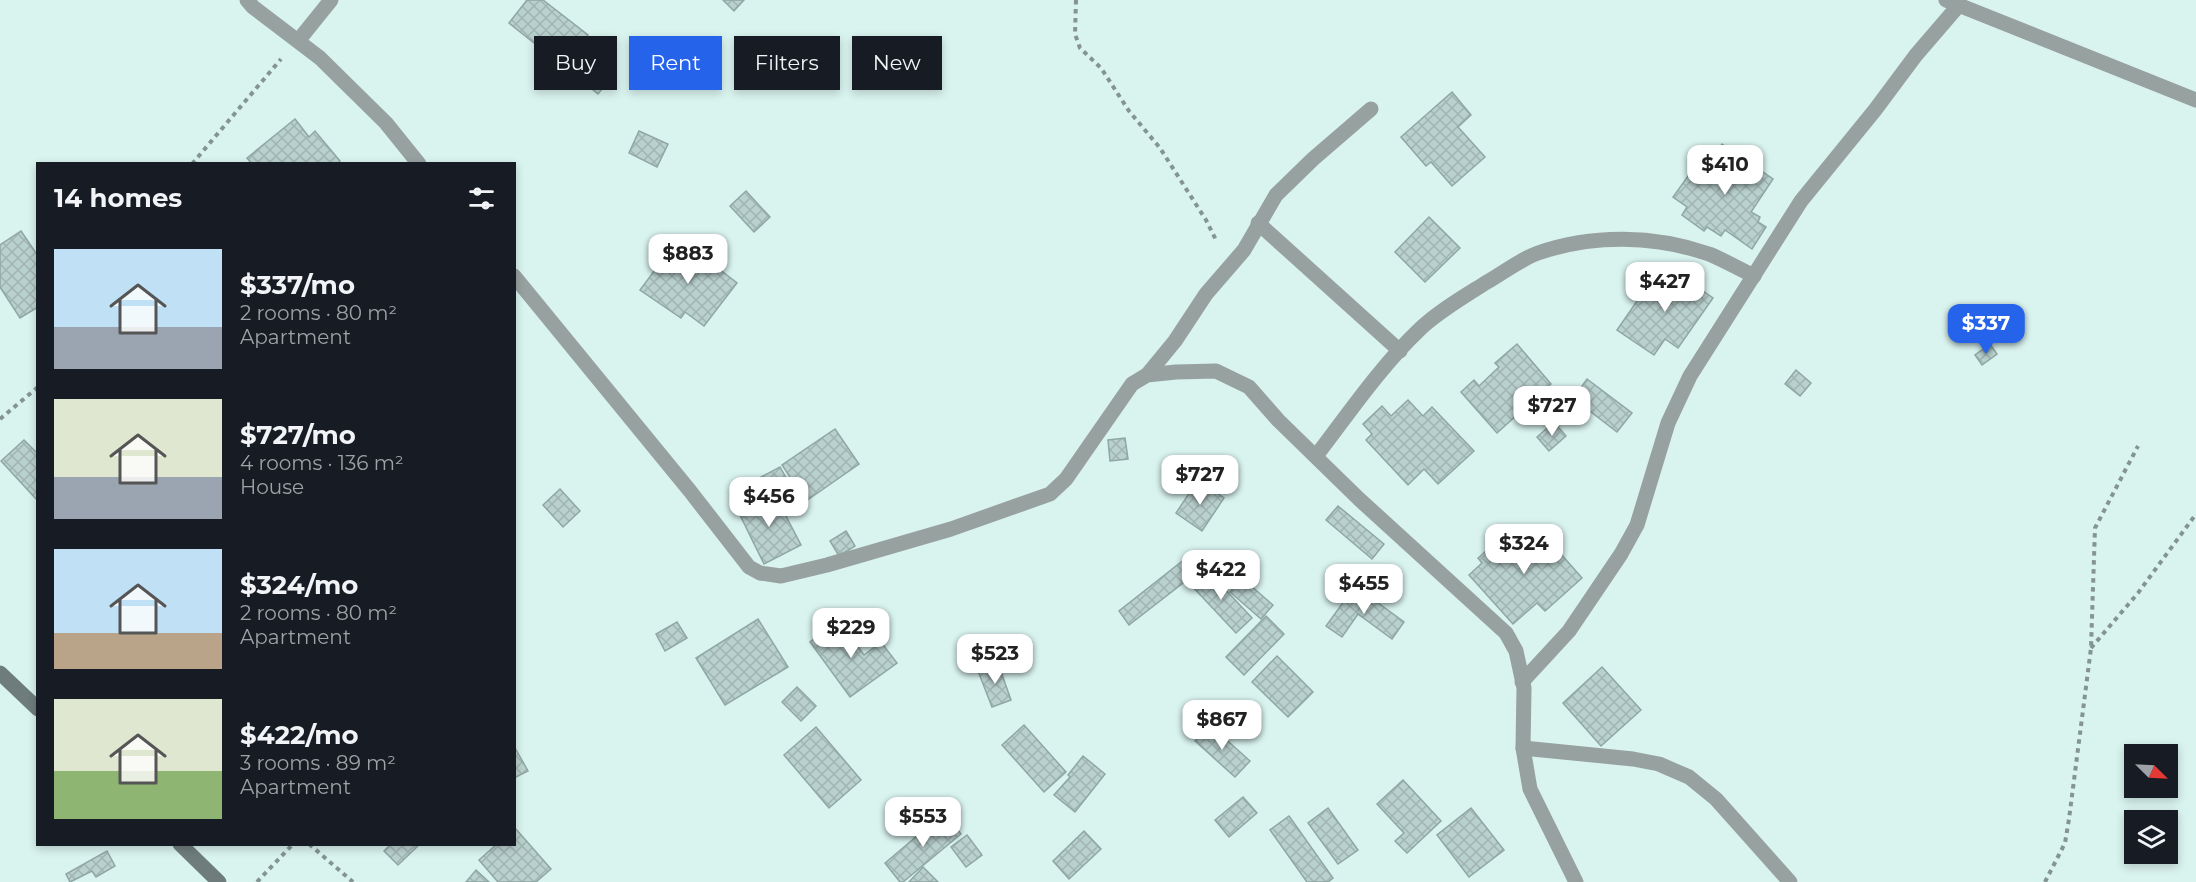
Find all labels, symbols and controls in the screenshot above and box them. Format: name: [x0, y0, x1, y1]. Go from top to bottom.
chip: Buy: [534, 36, 617, 90]
chip: Rent: [629, 36, 722, 90]
chip: Filters: [734, 36, 840, 90]
chip: New: [852, 36, 942, 90]
pin: $410: [1689, 145, 1761, 196]
text: $410: [1701, 152, 1749, 176]
text: 14 homes: [54, 182, 182, 214]
icon: filters: [465, 182, 498, 215]
pin: $883: [652, 234, 724, 285]
text: $883: [663, 241, 714, 265]
pin: $427: [1629, 262, 1701, 313]
text: $337/mo: [240, 269, 355, 301]
text: $427: [1640, 269, 1690, 293]
icon: home: [102, 273, 174, 345]
text: 2 rooms · 80 m²: [240, 301, 397, 325]
pin: $337: [1950, 304, 2022, 355]
text: $337: [1962, 311, 2010, 335]
text: Apartment: [240, 325, 351, 349]
pin: $727: [1516, 386, 1588, 437]
text: $727: [1527, 393, 1577, 417]
text: $727/mo: [240, 419, 356, 451]
icon: home: [102, 423, 174, 495]
text: 4 rooms · 136 m²: [240, 451, 404, 475]
pin: $727: [1164, 455, 1236, 506]
text: $727: [1175, 462, 1225, 486]
text: House: [240, 475, 304, 499]
pin: $456: [733, 477, 805, 528]
text: $456: [743, 484, 795, 508]
pin: $324: [1488, 524, 1560, 575]
text: $324: [1499, 531, 1549, 555]
pin: $422: [1185, 550, 1257, 601]
text: $422: [1196, 557, 1246, 581]
pin: $455: [1328, 564, 1400, 615]
text: $324/mo: [240, 569, 358, 601]
text: $455: [1339, 571, 1389, 595]
icon: home: [102, 573, 174, 645]
text: 2 rooms · 80 m²: [240, 601, 397, 625]
pin: $229: [815, 608, 887, 659]
text: $229: [826, 615, 876, 639]
text: Apartment: [240, 625, 351, 649]
pin: $523: [959, 634, 1031, 685]
text: $523: [971, 641, 1019, 665]
pin: $867: [1186, 700, 1258, 751]
text: $867: [1196, 707, 1248, 731]
text: $422/mo: [240, 719, 359, 751]
icon: home: [102, 723, 174, 795]
north arrow: [2124, 744, 2178, 798]
map controls: [2124, 744, 2178, 864]
text: 3 rooms · 89 m²: [240, 751, 396, 775]
text: Apartment: [240, 775, 351, 799]
pin: $553: [887, 797, 959, 848]
text: $553: [899, 804, 947, 828]
button: layers: [2124, 810, 2178, 864]

